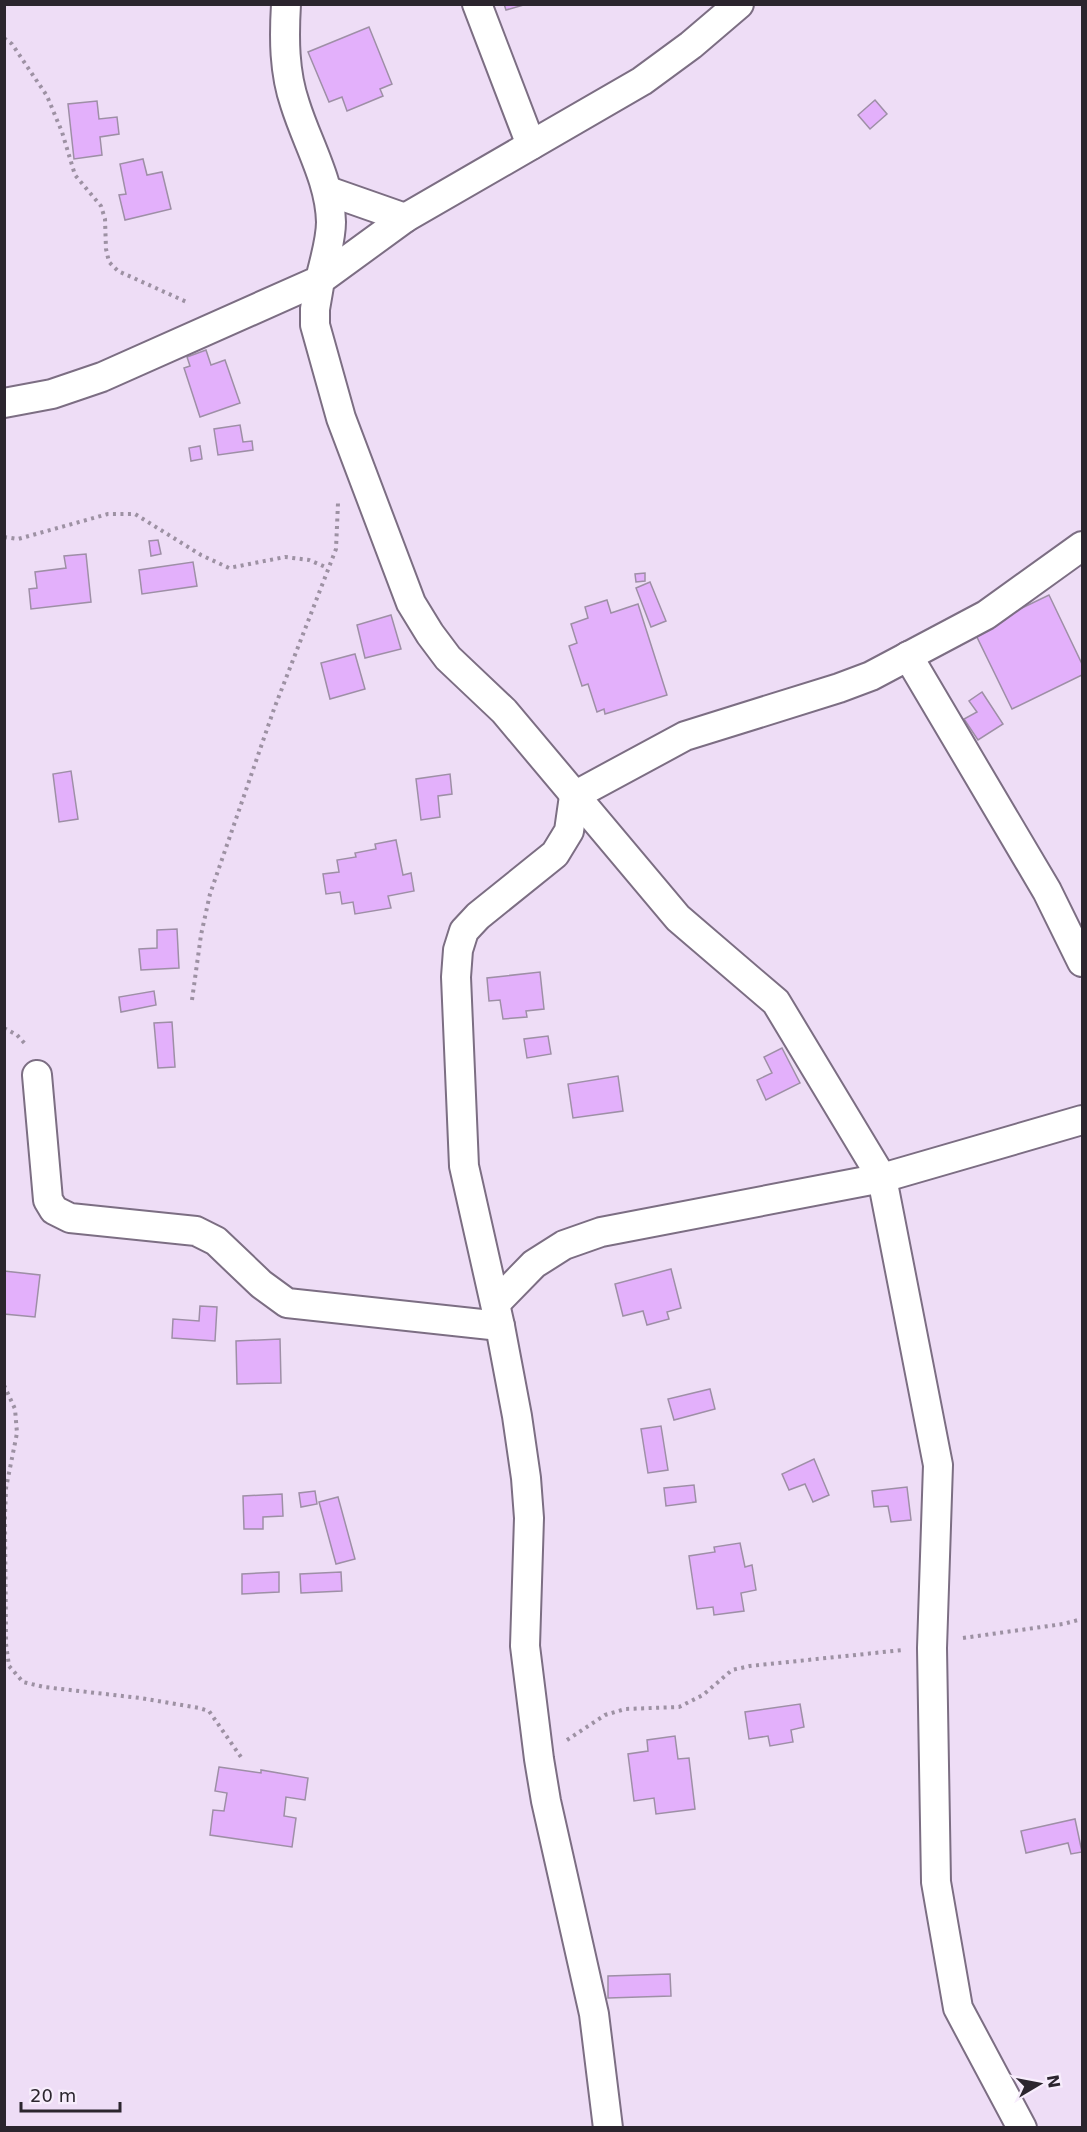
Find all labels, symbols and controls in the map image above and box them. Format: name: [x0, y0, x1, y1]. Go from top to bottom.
north arrow: [1009, 2054, 1069, 2114]
text: N: [1043, 2073, 1064, 2090]
scale bar: [21, 2075, 120, 2113]
text: 20 m: [30, 2085, 76, 2106]

